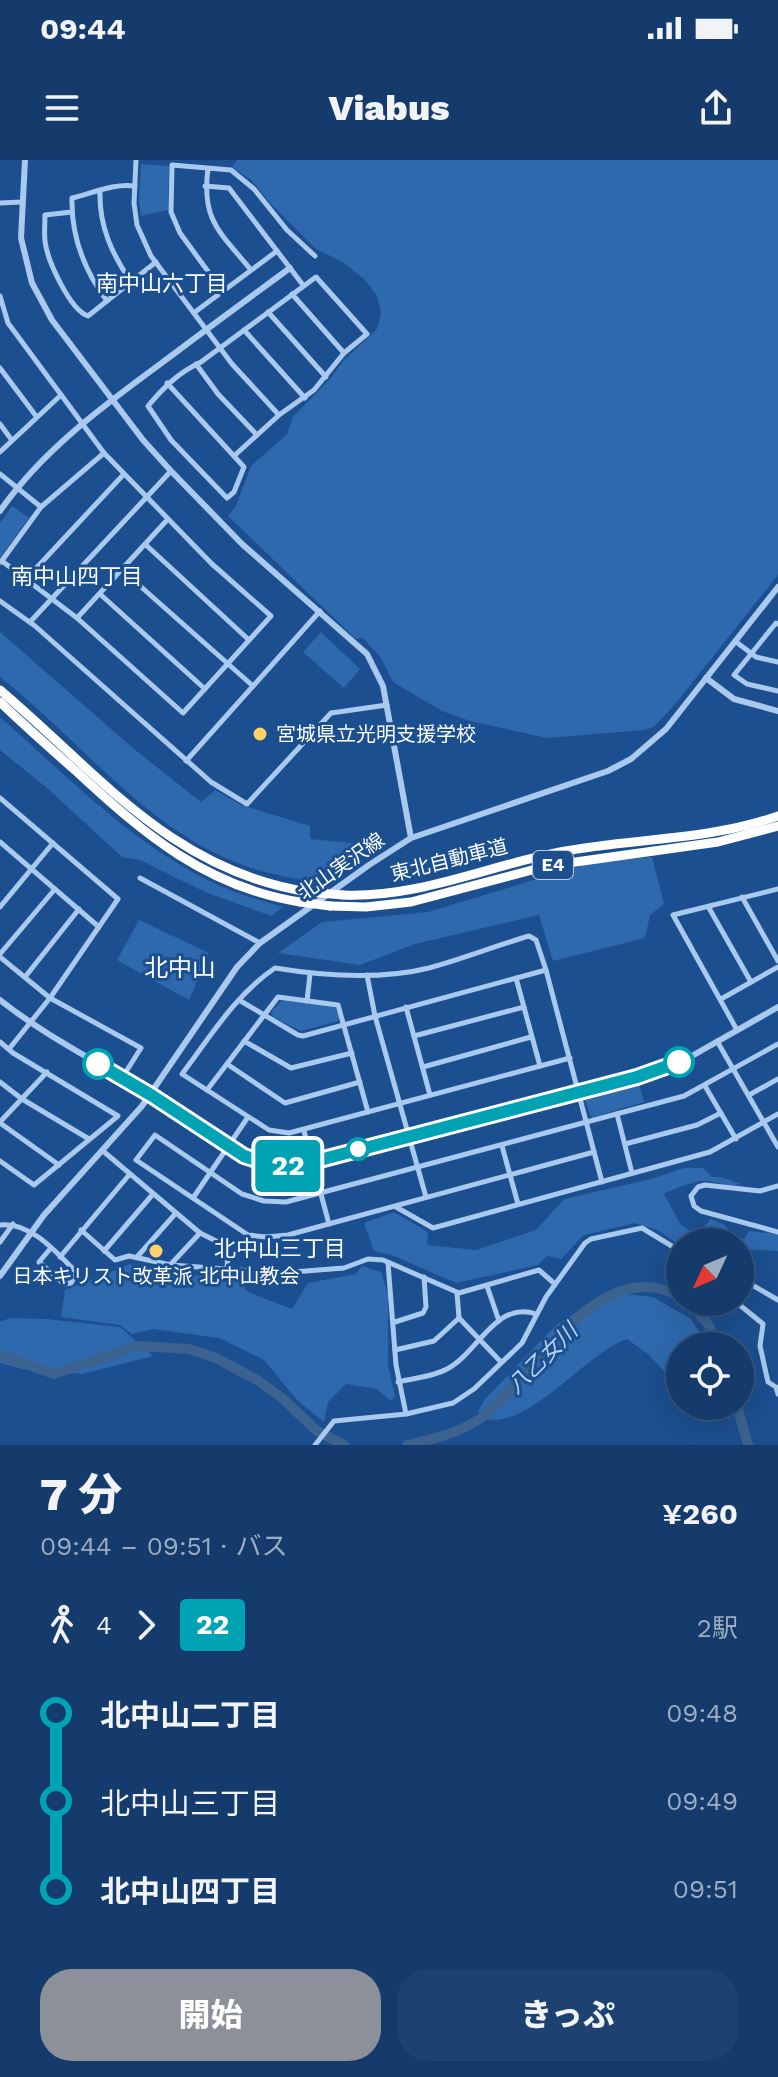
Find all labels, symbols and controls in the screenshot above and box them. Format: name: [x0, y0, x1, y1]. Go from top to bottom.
text: 09:44: [40, 11, 126, 46]
icon: menu: [40, 86, 84, 130]
icon: share: [694, 86, 738, 130]
text: Viabus: [328, 87, 450, 129]
district label: 南中山六丁目: [96, 271, 228, 296]
district label: 南中山四丁目: [11, 564, 143, 589]
place label: 宮城県立光明支援学校: [276, 722, 476, 746]
marker: 宮城県立光明支援学校: [251, 725, 269, 743]
street label: 北山実沢線: [293, 827, 389, 905]
street label: 東北自動車道: [388, 834, 510, 886]
road number: E4: [533, 851, 573, 879]
district label: 北中山: [144, 954, 216, 982]
unlabelled marker: [664, 1047, 694, 1077]
unlabelled marker: [83, 1049, 113, 1079]
unlabelled marker: [347, 1138, 369, 1160]
line badge: 22: [252, 1140, 324, 1192]
text: 22: [271, 1149, 305, 1182]
north arrow: [666, 1228, 754, 1316]
map controls: [666, 1228, 754, 1420]
district label: 北中山三丁目: [214, 1236, 346, 1261]
marker: 日本キリスト改革派 北中山教会: [147, 1242, 165, 1260]
place label: 日本キリスト改革派 北中山教会: [13, 1264, 299, 1288]
water label: 八乙女川: [502, 1317, 584, 1398]
button: locate: [666, 1332, 754, 1420]
text: 7 分: [40, 1469, 122, 1521]
text: ¥260: [662, 1496, 738, 1531]
text: 09:44 – 09:51 · バス: [40, 1531, 287, 1561]
icon: walk: [40, 1603, 84, 1647]
icon: forward: [124, 1603, 168, 1647]
text: 22: [196, 1608, 229, 1641]
text: 4: [96, 1610, 112, 1640]
text: 2駅: [697, 1613, 738, 1643]
text: 北中山二丁目: [100, 1698, 280, 1733]
text: 09:48: [666, 1698, 738, 1728]
text: 北中山三丁目: [100, 1786, 280, 1821]
text: 09:49: [666, 1786, 738, 1816]
text: 北中山四丁目: [100, 1874, 280, 1909]
text: 09:51: [673, 1874, 738, 1904]
button: 開始: [40, 1969, 381, 2061]
button: きっぷ: [397, 1969, 738, 2061]

